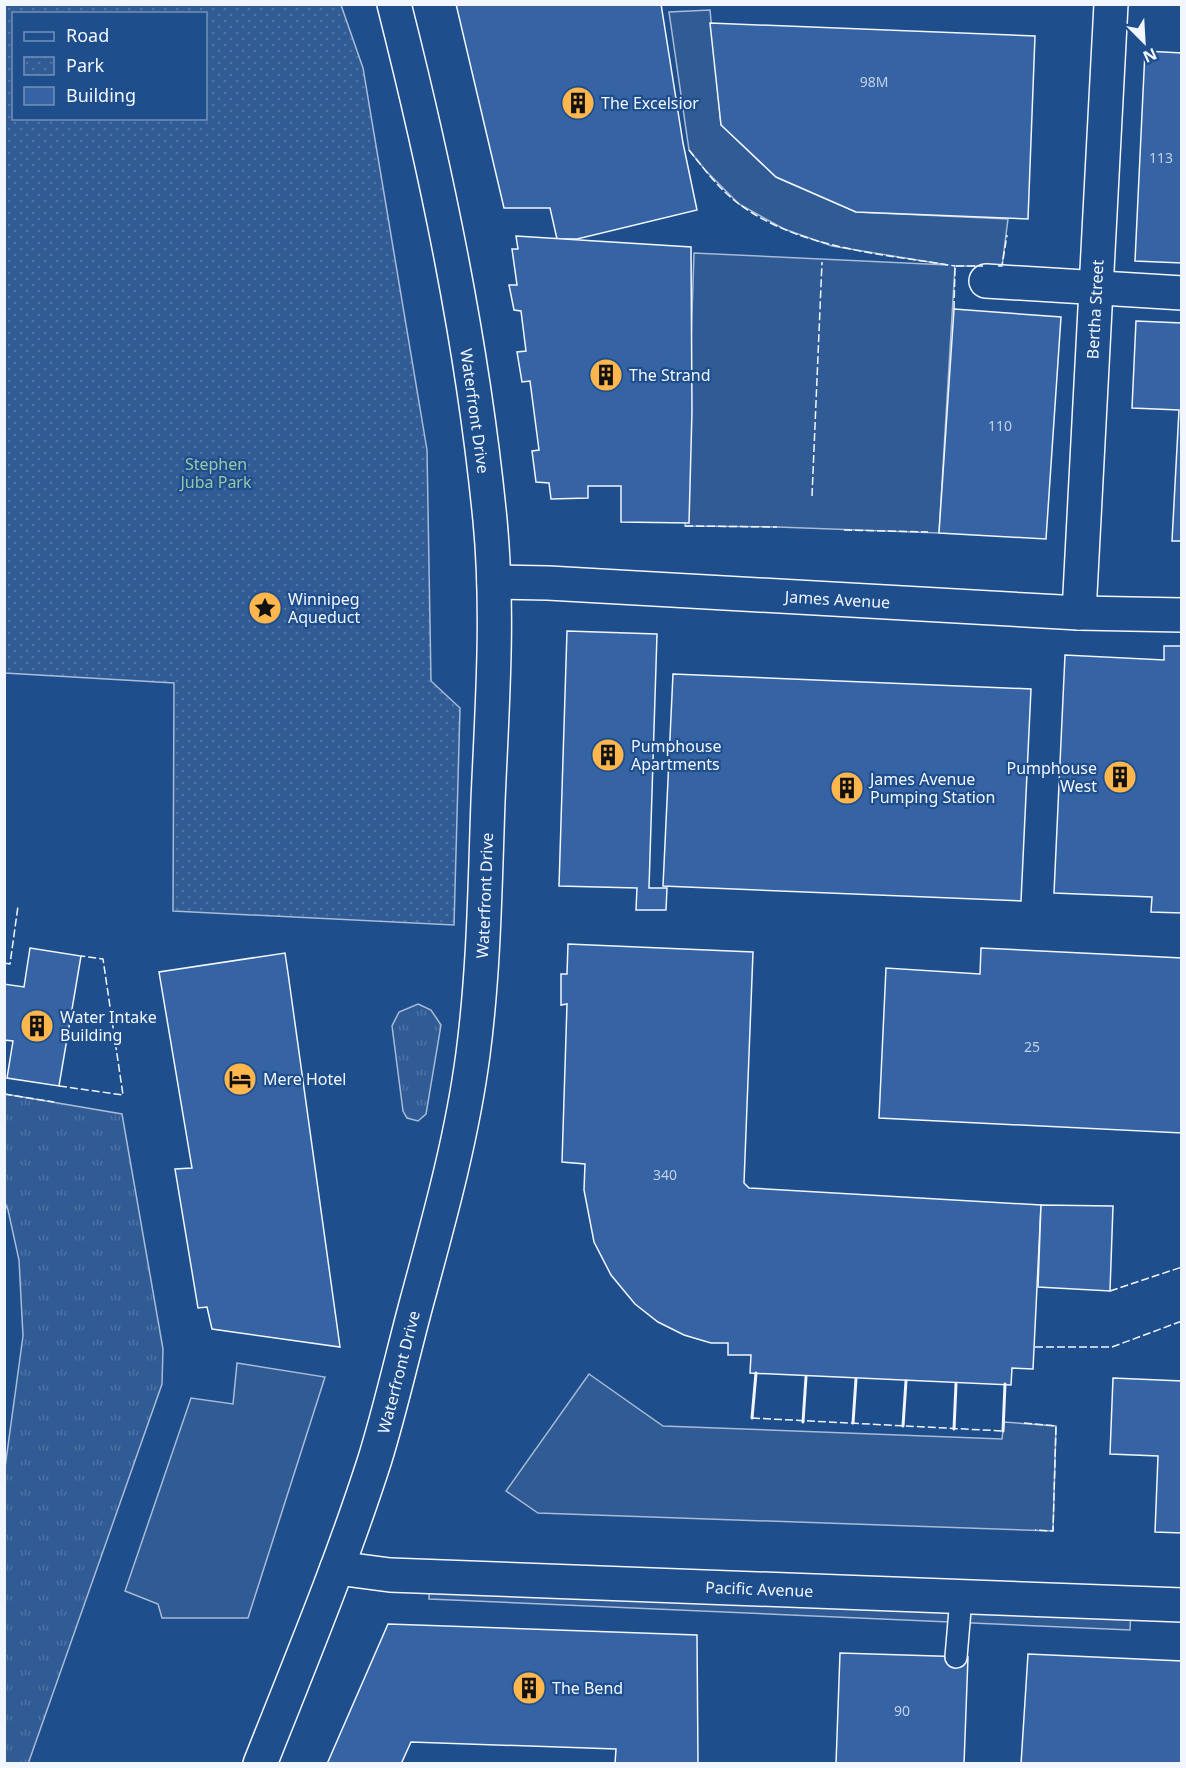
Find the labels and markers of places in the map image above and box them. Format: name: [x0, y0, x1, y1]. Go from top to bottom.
building icon: The Excelsior: [560, 85, 596, 121]
place label: The Excelsior: [601, 92, 699, 114]
building icon: The Strand: [588, 357, 624, 393]
place label: The Strand: [629, 364, 711, 386]
place label: Winnipeg Aqueduct: [288, 588, 360, 628]
place icon: Winnipeg Aqueduct: [247, 590, 283, 626]
place label: Pumphouse Apartments: [631, 735, 722, 775]
building icon: Pumphouse Apartments: [590, 737, 626, 773]
place label: Pumphouse West: [1006, 757, 1097, 797]
building icon: Pumphouse West: [1102, 759, 1138, 795]
place label: James Avenue Pumping Station: [868, 768, 995, 808]
building icon: James Avenue Pumping Station: [829, 770, 865, 806]
place label: Water Intake Building: [60, 1006, 157, 1046]
building icon: Water Intake Building: [19, 1008, 55, 1044]
hotel icon: Mere Hotel: [222, 1061, 258, 1097]
place label: Mere Hotel: [263, 1068, 346, 1090]
building icon: The Bend: [511, 1670, 547, 1706]
place label: The Bend: [552, 1677, 623, 1699]

